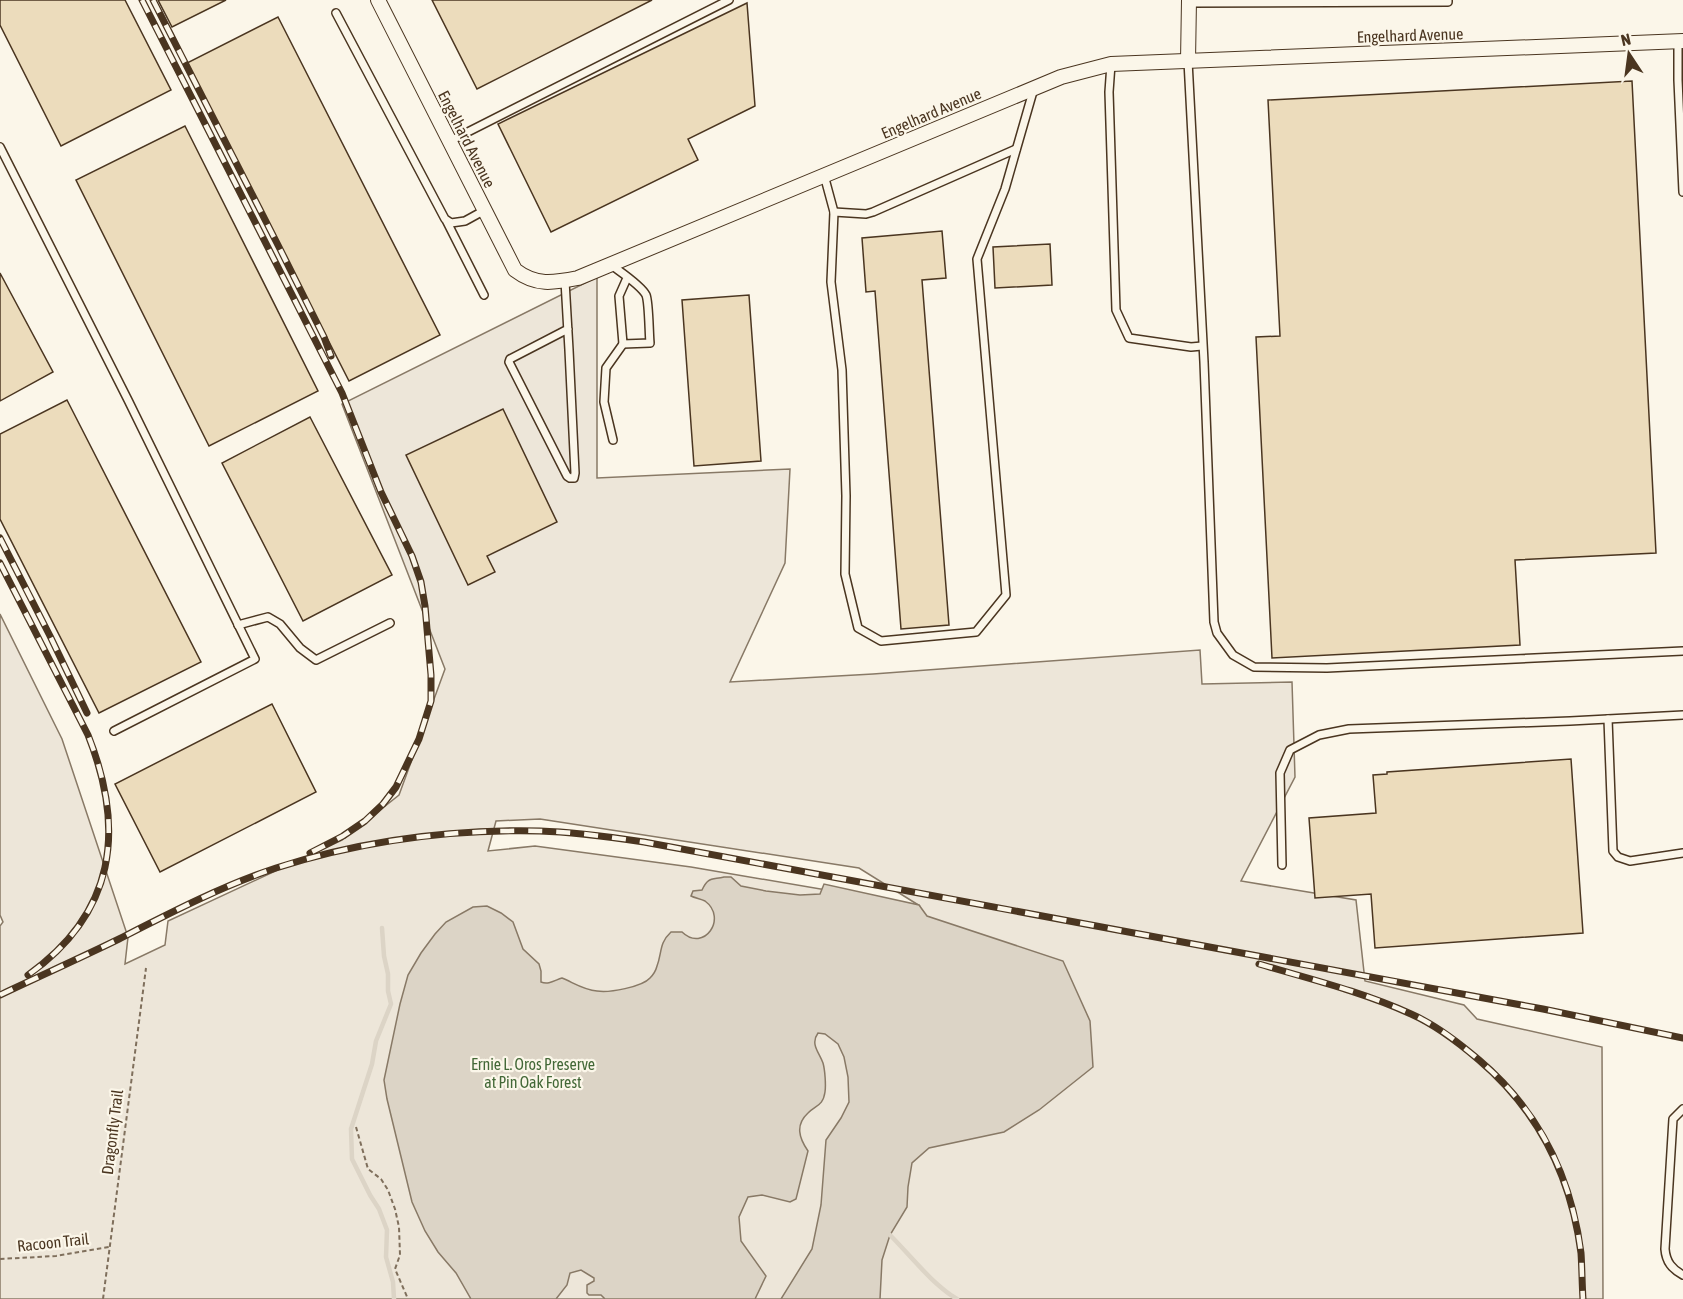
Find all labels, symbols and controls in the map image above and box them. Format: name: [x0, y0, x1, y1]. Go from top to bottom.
street label: Engelhard Avenue: [1356, 24, 1464, 47]
north arrow: [1599, 24, 1659, 84]
text: N: [1619, 30, 1632, 49]
street label: Engelhard Avenue: [878, 84, 984, 143]
street label: Engelhard Avenue: [434, 87, 499, 191]
park label: Ernie L. Oros Preserve at Pin Oak Forest: [471, 1055, 595, 1091]
street label: Dragonfly Trail: [98, 1088, 127, 1176]
street label: Racoon Trail: [16, 1229, 91, 1255]

